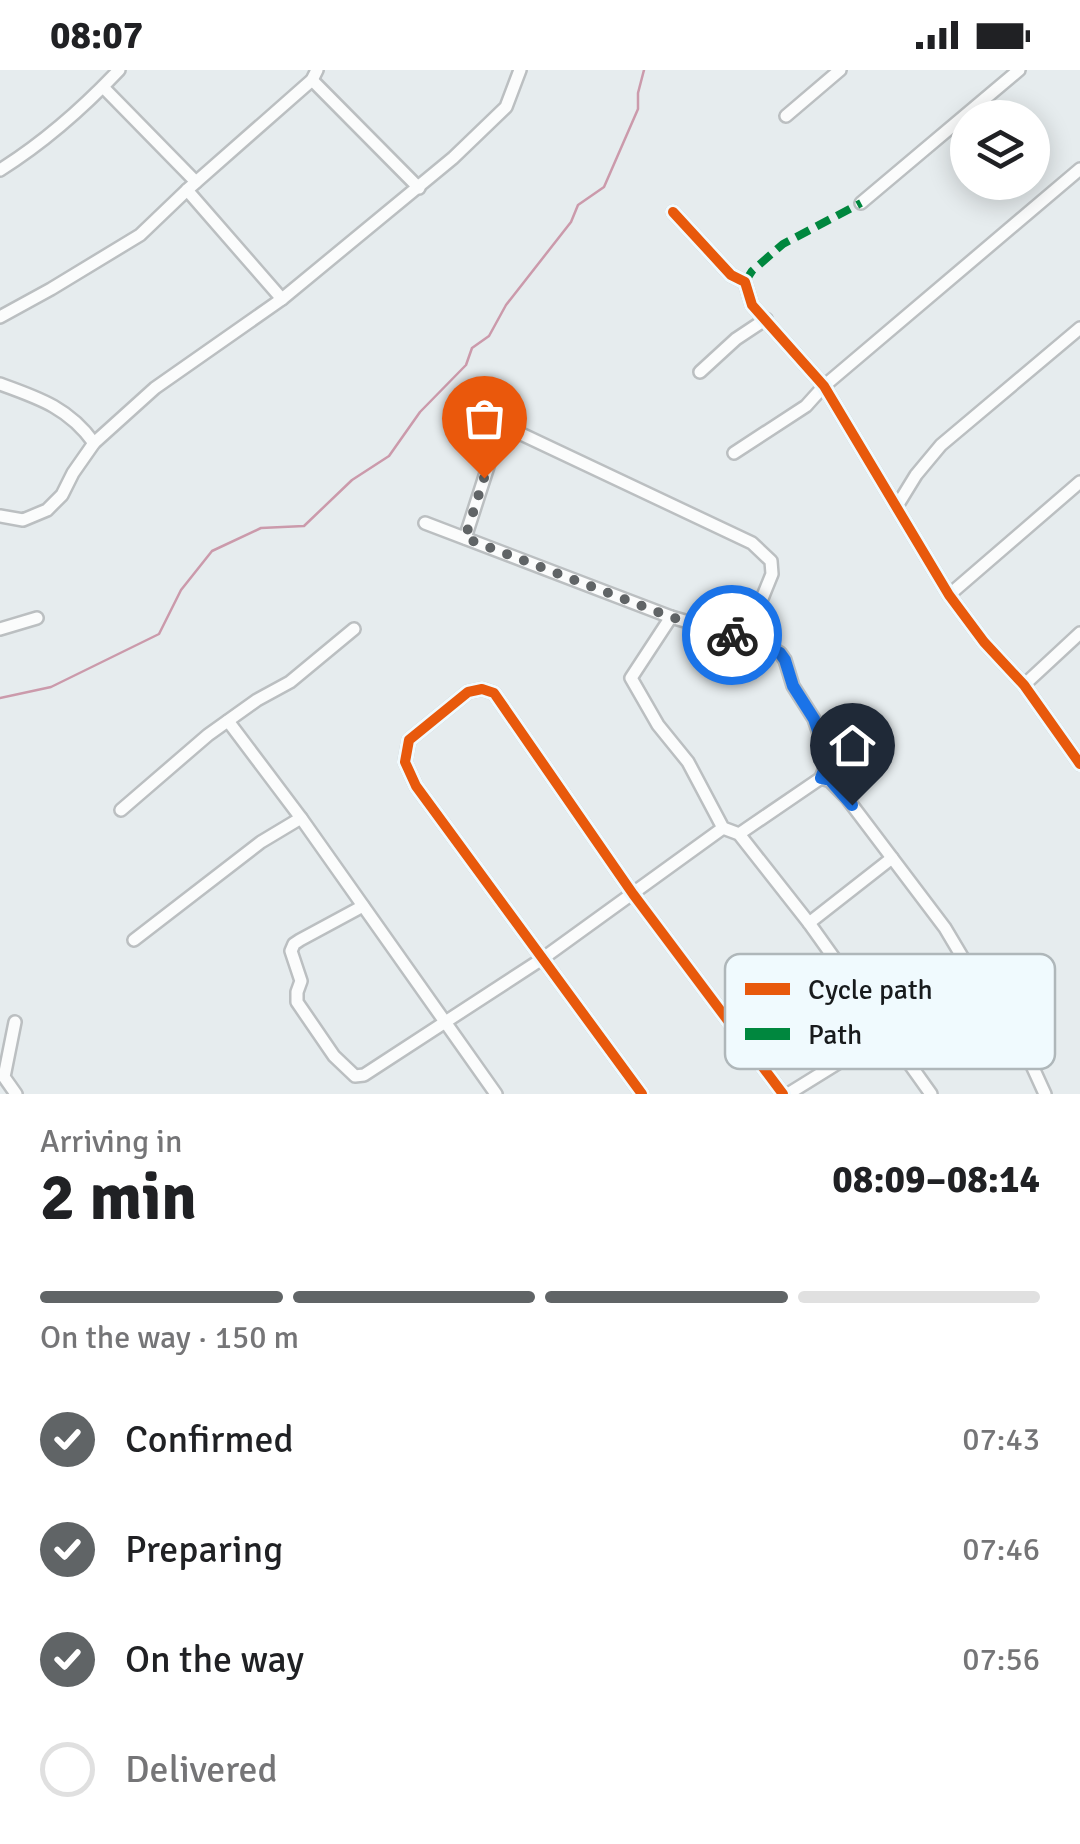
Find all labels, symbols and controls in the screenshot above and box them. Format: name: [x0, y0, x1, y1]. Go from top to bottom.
text: 08:07: [50, 12, 143, 59]
map controls: [950, 100, 1050, 200]
button: layers: [950, 100, 1050, 200]
pin: [442, 376, 527, 479]
icon: bag: [457, 391, 512, 446]
courier: [682, 585, 782, 685]
icon: bike: [705, 608, 760, 663]
pin: [810, 703, 895, 806]
icon: home: [825, 718, 880, 773]
legend: [725, 954, 1055, 1069]
text: Cycle path: [808, 973, 933, 1007]
text: Path: [808, 1018, 862, 1052]
text: Arriving in: [40, 1122, 182, 1161]
text: 08:09–08:14: [832, 1156, 1040, 1203]
text: 2 min: [40, 1158, 197, 1238]
text: On the way · 150 m: [40, 1318, 299, 1357]
icon: check: [40, 1412, 95, 1467]
text: Confirmed: [125, 1416, 294, 1463]
text: 07:43: [962, 1420, 1040, 1459]
icon: check: [40, 1522, 95, 1577]
text: Preparing: [125, 1526, 283, 1573]
text: 07:46: [962, 1530, 1040, 1569]
icon: check: [40, 1632, 95, 1687]
text: On the way: [125, 1636, 304, 1683]
text: 07:56: [962, 1640, 1040, 1679]
text: Delivered: [125, 1746, 278, 1793]

